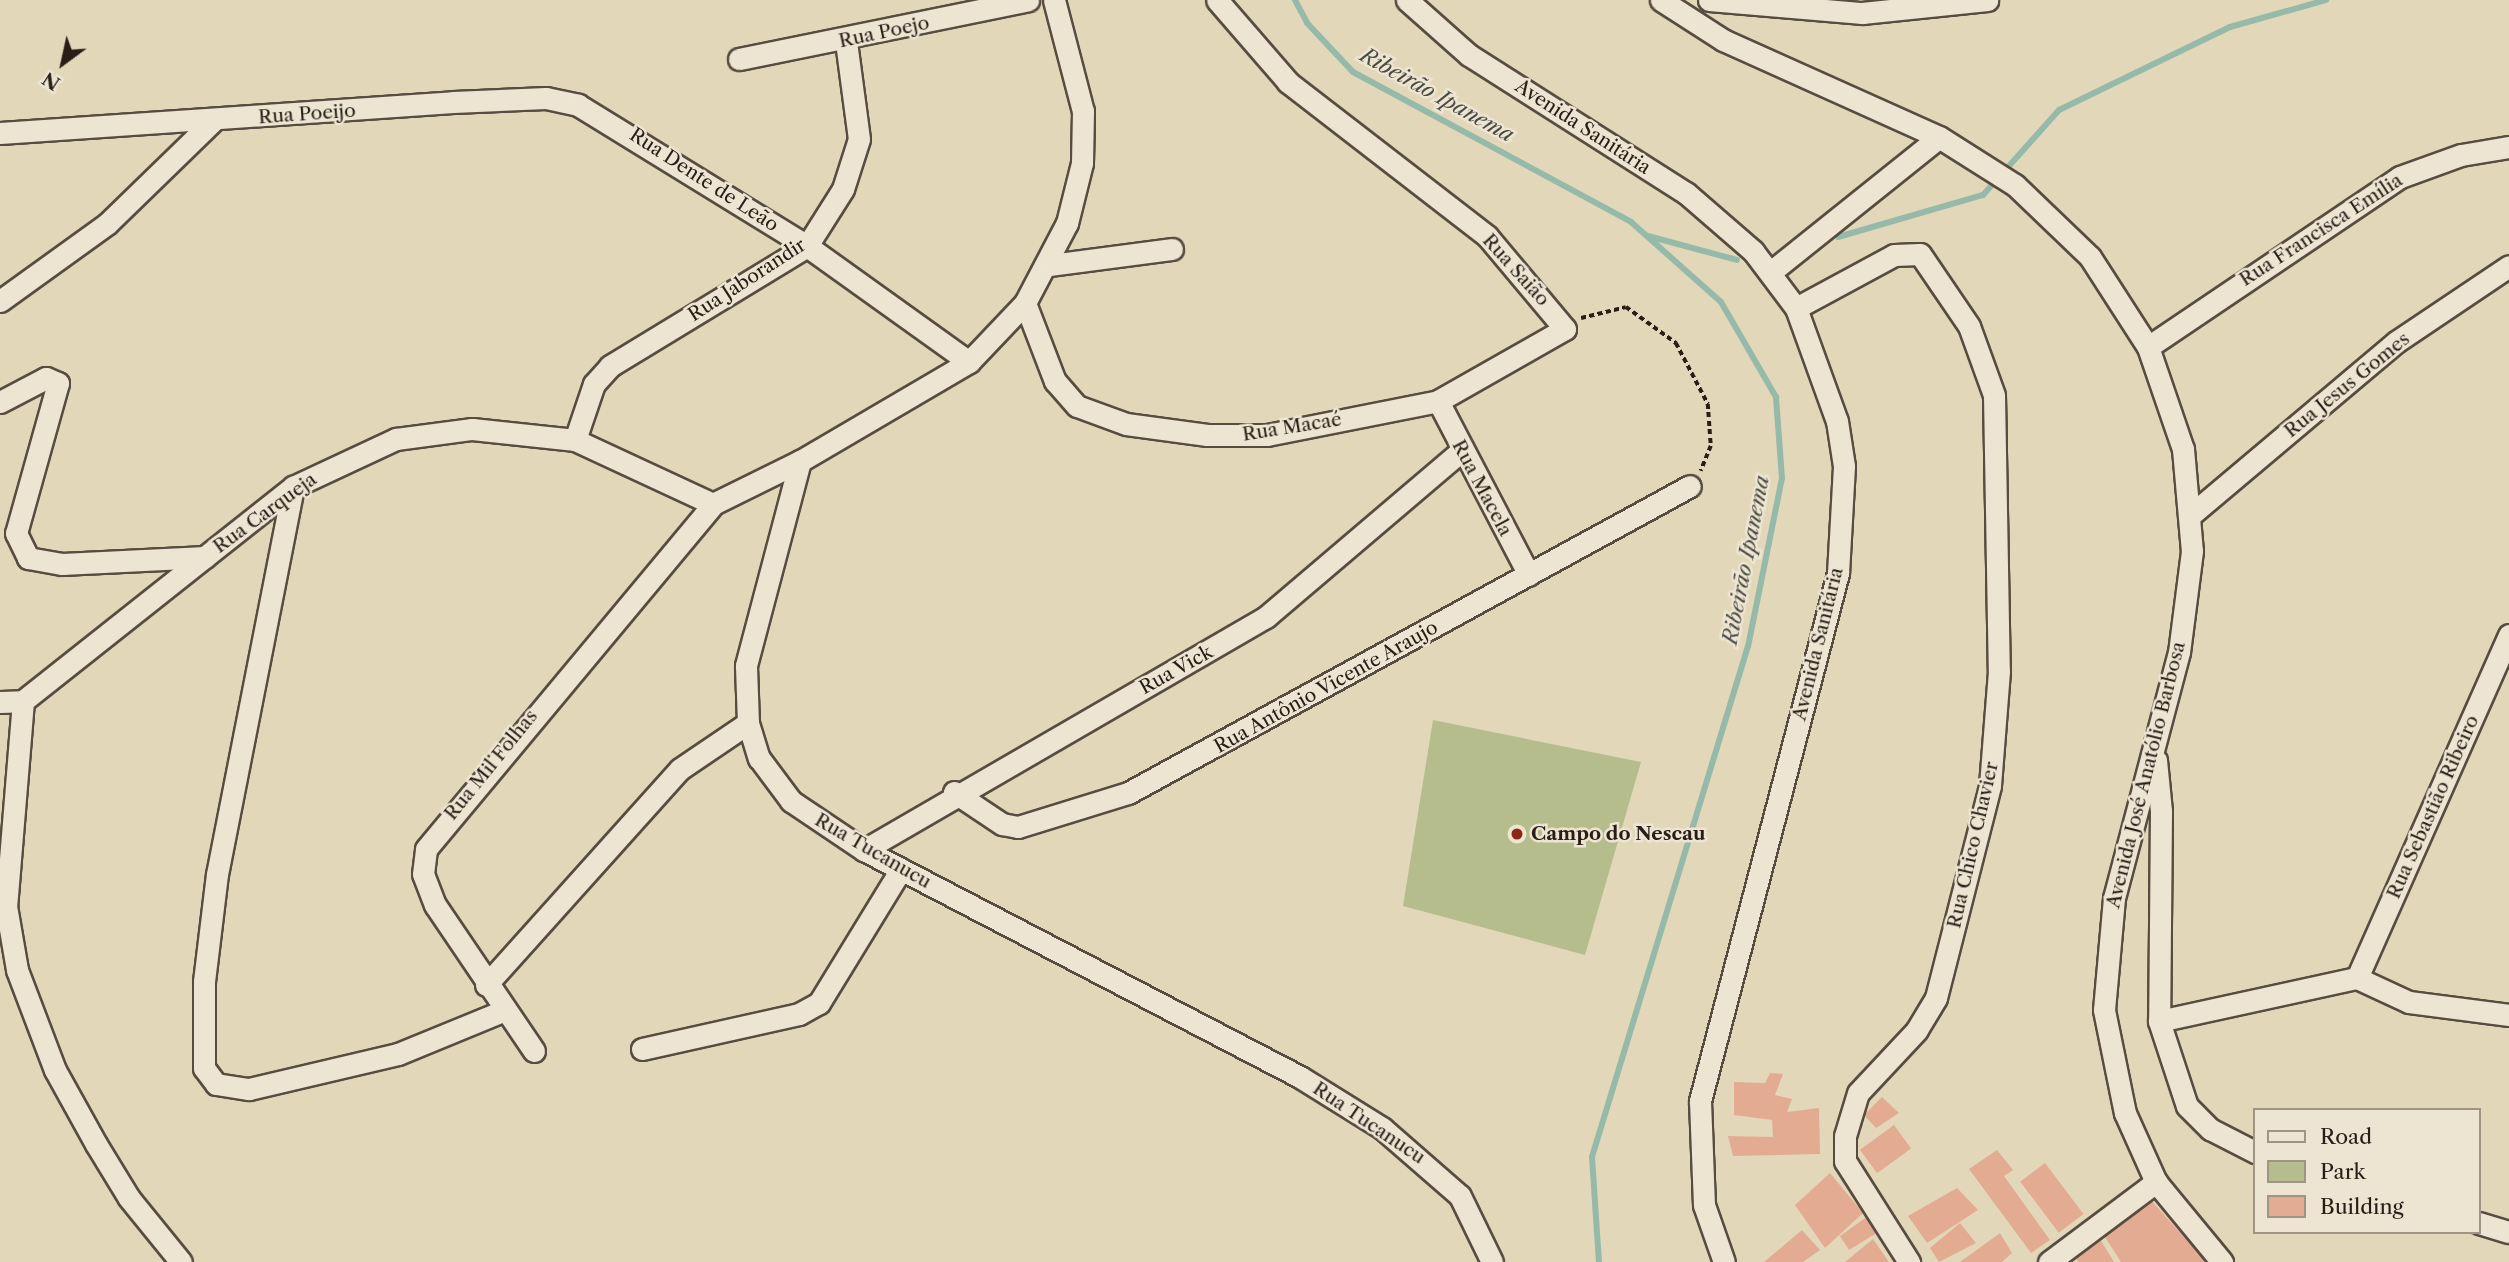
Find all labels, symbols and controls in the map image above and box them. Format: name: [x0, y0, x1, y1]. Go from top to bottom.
street label: Rua Poejo: [837, 11, 931, 53]
north arrow: [28, 28, 98, 98]
water label: Ribeirão Ipanema: [1356, 42, 1518, 148]
text: N: [38, 67, 64, 95]
street label: Avenida Sanitária: [1511, 75, 1655, 179]
street label: Rua Poeijo: [257, 99, 357, 129]
street label: Rua Dente de Leão: [625, 123, 783, 237]
street label: Rua Francisca Emília: [2235, 169, 2407, 291]
street label: Rua Saião: [1478, 229, 1554, 311]
street label: Rua Jaborandir: [684, 234, 810, 326]
street label: Rua Jesus Gomes: [2280, 327, 2414, 443]
street label: Rua Macaé: [1241, 408, 1343, 446]
street label: Rua Macela: [1447, 436, 1517, 540]
street label: Rua Carqueja: [209, 468, 321, 558]
water label: Ribeirão Ipanema: [1717, 473, 1775, 647]
street label: Avenida Sanitária: [1788, 565, 1848, 723]
street label: Rua Antônio Vicente Araujo: [1209, 615, 1443, 759]
street label: Avenida José Anatólio Barbosa: [2102, 639, 2190, 911]
street label: Rua Vick: [1135, 640, 1217, 700]
street label: Rua Mil Folhas: [440, 705, 542, 825]
street label: Rua Sebastião Ribeiro: [2382, 712, 2484, 902]
street label: Rua Chico Chavier: [1943, 759, 2003, 931]
street label: Rua Tucanucu: [810, 808, 936, 894]
place label: Campo do Nescau: [1531, 823, 1706, 845]
marker: Campo do Nescau: [1509, 826, 1525, 842]
street label: Rua Tucanucu: [1308, 1077, 1430, 1169]
legend: [2254, 1108, 2481, 1234]
text: Road: [2320, 1124, 2372, 1149]
text: Park: [2320, 1159, 2366, 1184]
text: Building: [2320, 1194, 2404, 1219]

